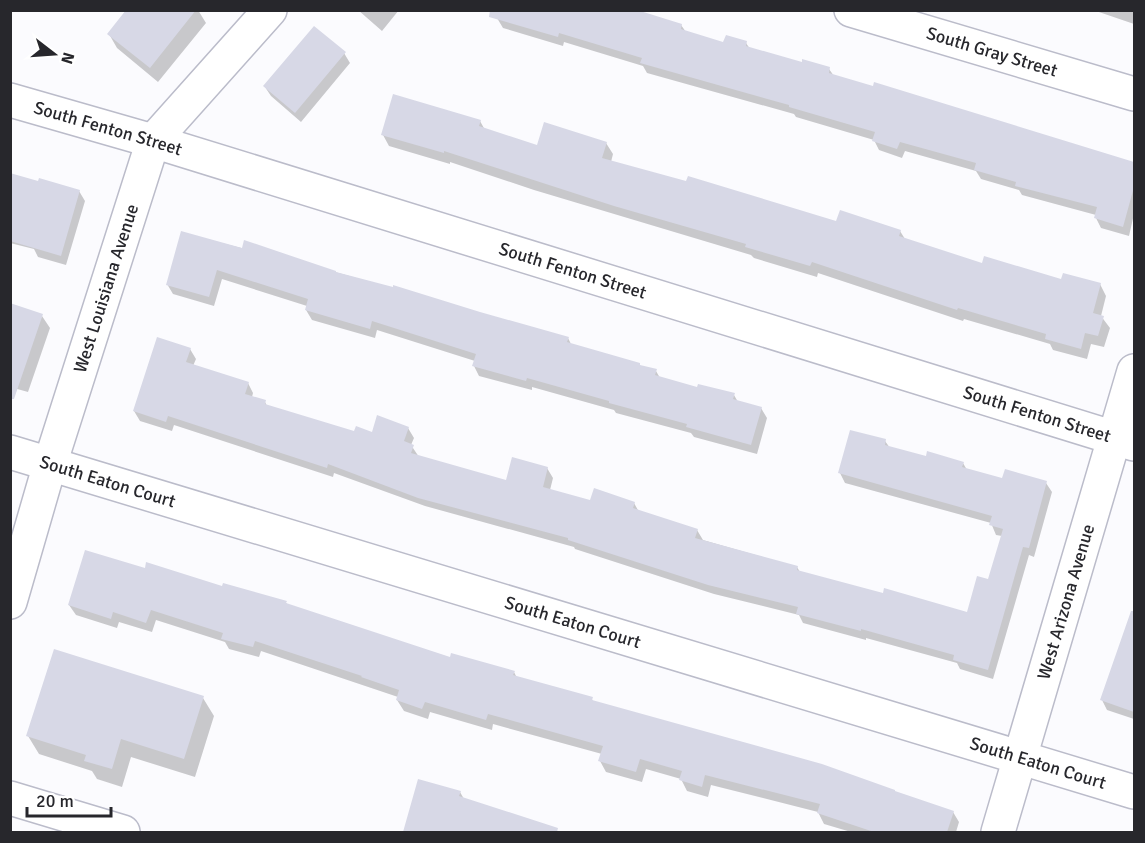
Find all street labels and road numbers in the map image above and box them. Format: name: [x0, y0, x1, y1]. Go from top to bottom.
street label: South Gray Street: [924, 22, 1060, 82]
street label: South Fenton Street: [31, 96, 185, 160]
street label: West Louisiana Avenue: [69, 201, 143, 376]
street label: South Fenton Street: [496, 237, 649, 304]
street label: South Fenton Street: [961, 381, 1114, 447]
street label: South Eaton Court: [37, 451, 178, 512]
street label: West Arizona Avenue: [1033, 521, 1099, 682]
street label: South Eaton Court: [502, 591, 643, 653]
street label: South Eaton Court: [967, 732, 1109, 794]

